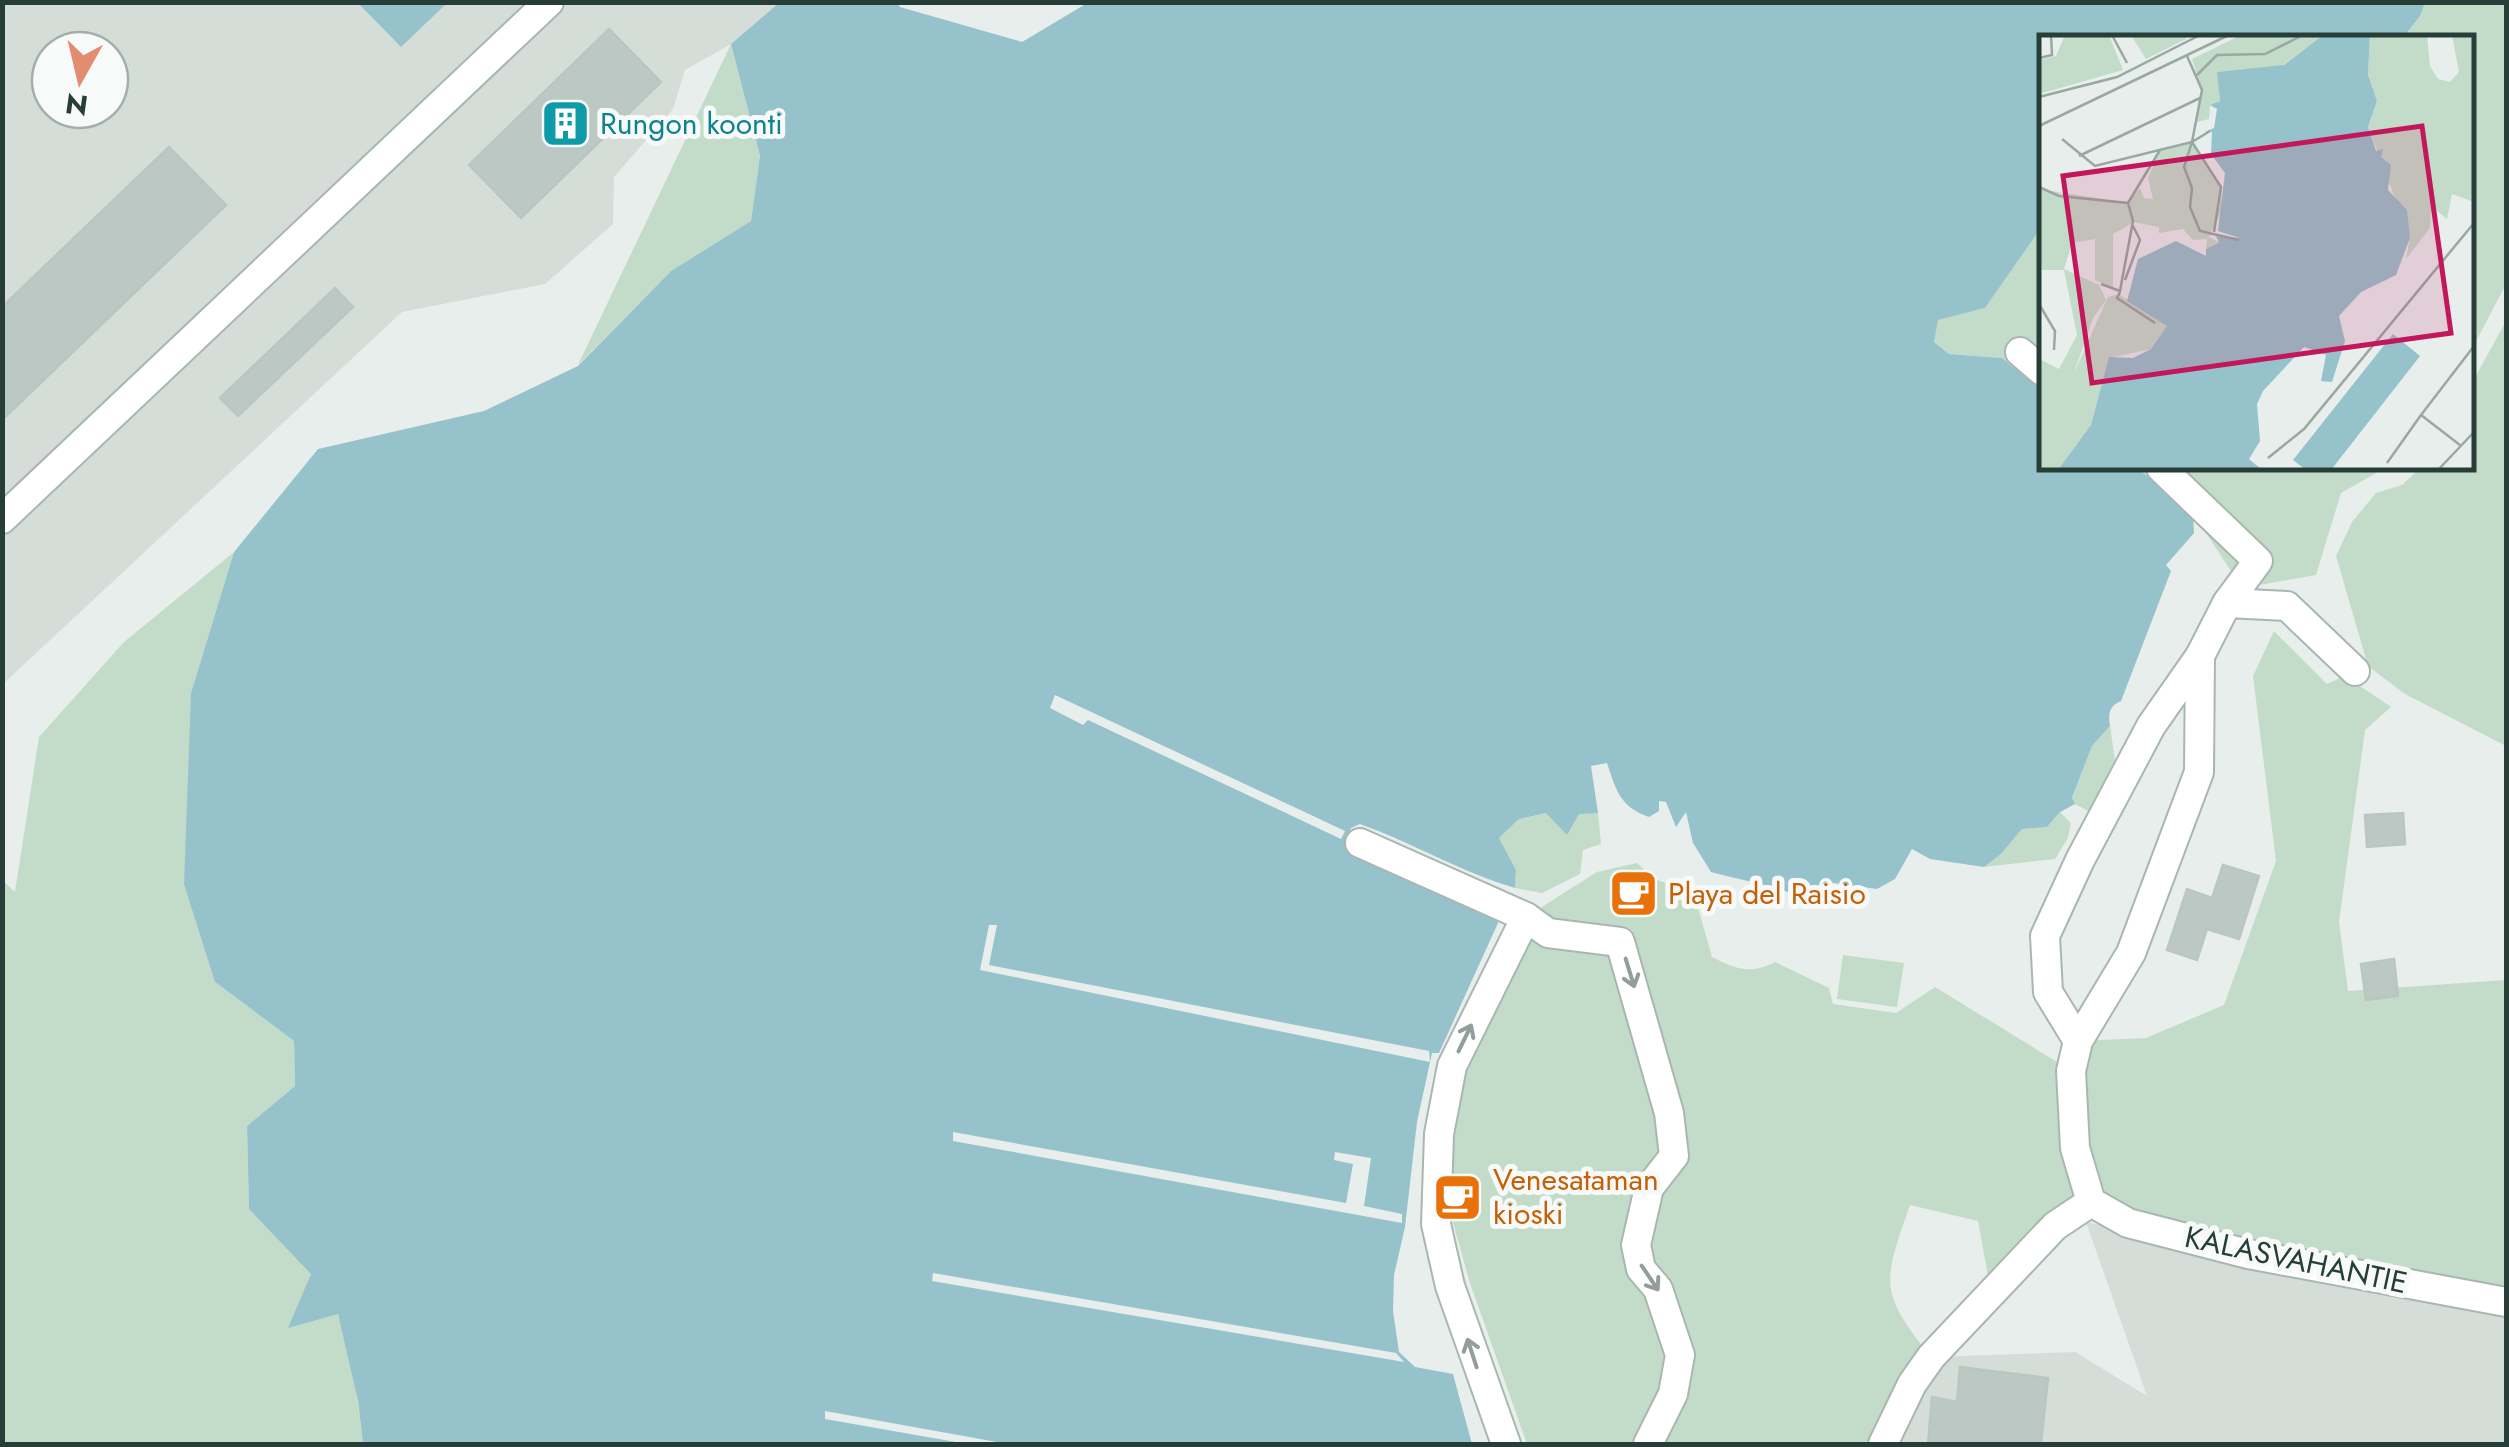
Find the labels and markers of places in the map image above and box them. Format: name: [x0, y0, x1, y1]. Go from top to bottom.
building icon: Rungon koonti: [539, 98, 591, 150]
place label: Rungon koonti: [600, 102, 783, 145]
cafe icon: Playa del Raisio: [1607, 868, 1659, 920]
place label: Playa del Raisio: [1668, 872, 1866, 915]
place label: Venesataman kioski: [1493, 1158, 1659, 1235]
cafe icon: Venesataman kioski: [1432, 1171, 1484, 1223]

